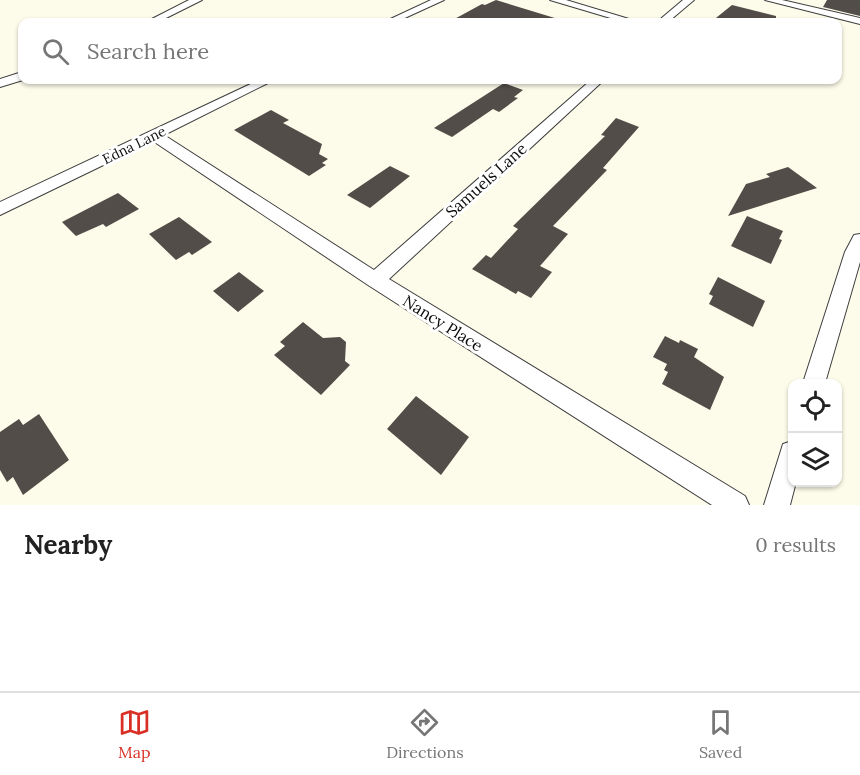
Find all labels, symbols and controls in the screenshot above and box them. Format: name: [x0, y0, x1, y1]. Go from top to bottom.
search box: [18, 18, 842, 84]
icon: search: [39, 35, 72, 68]
text: Search here: [87, 37, 209, 65]
street label: Edna Lane: [99, 122, 169, 168]
street label: Samuels Lane: [441, 138, 531, 222]
street label: Nancy Place: [399, 291, 487, 356]
map controls: [788, 379, 842, 487]
button: locate: [788, 379, 842, 433]
button: layers: [788, 433, 842, 487]
text: Nearby: [24, 528, 112, 561]
text: 0 results: [755, 532, 836, 557]
tab: Map: [118, 706, 151, 762]
tab: Directions: [386, 706, 464, 762]
tab: Saved: [699, 706, 742, 762]

